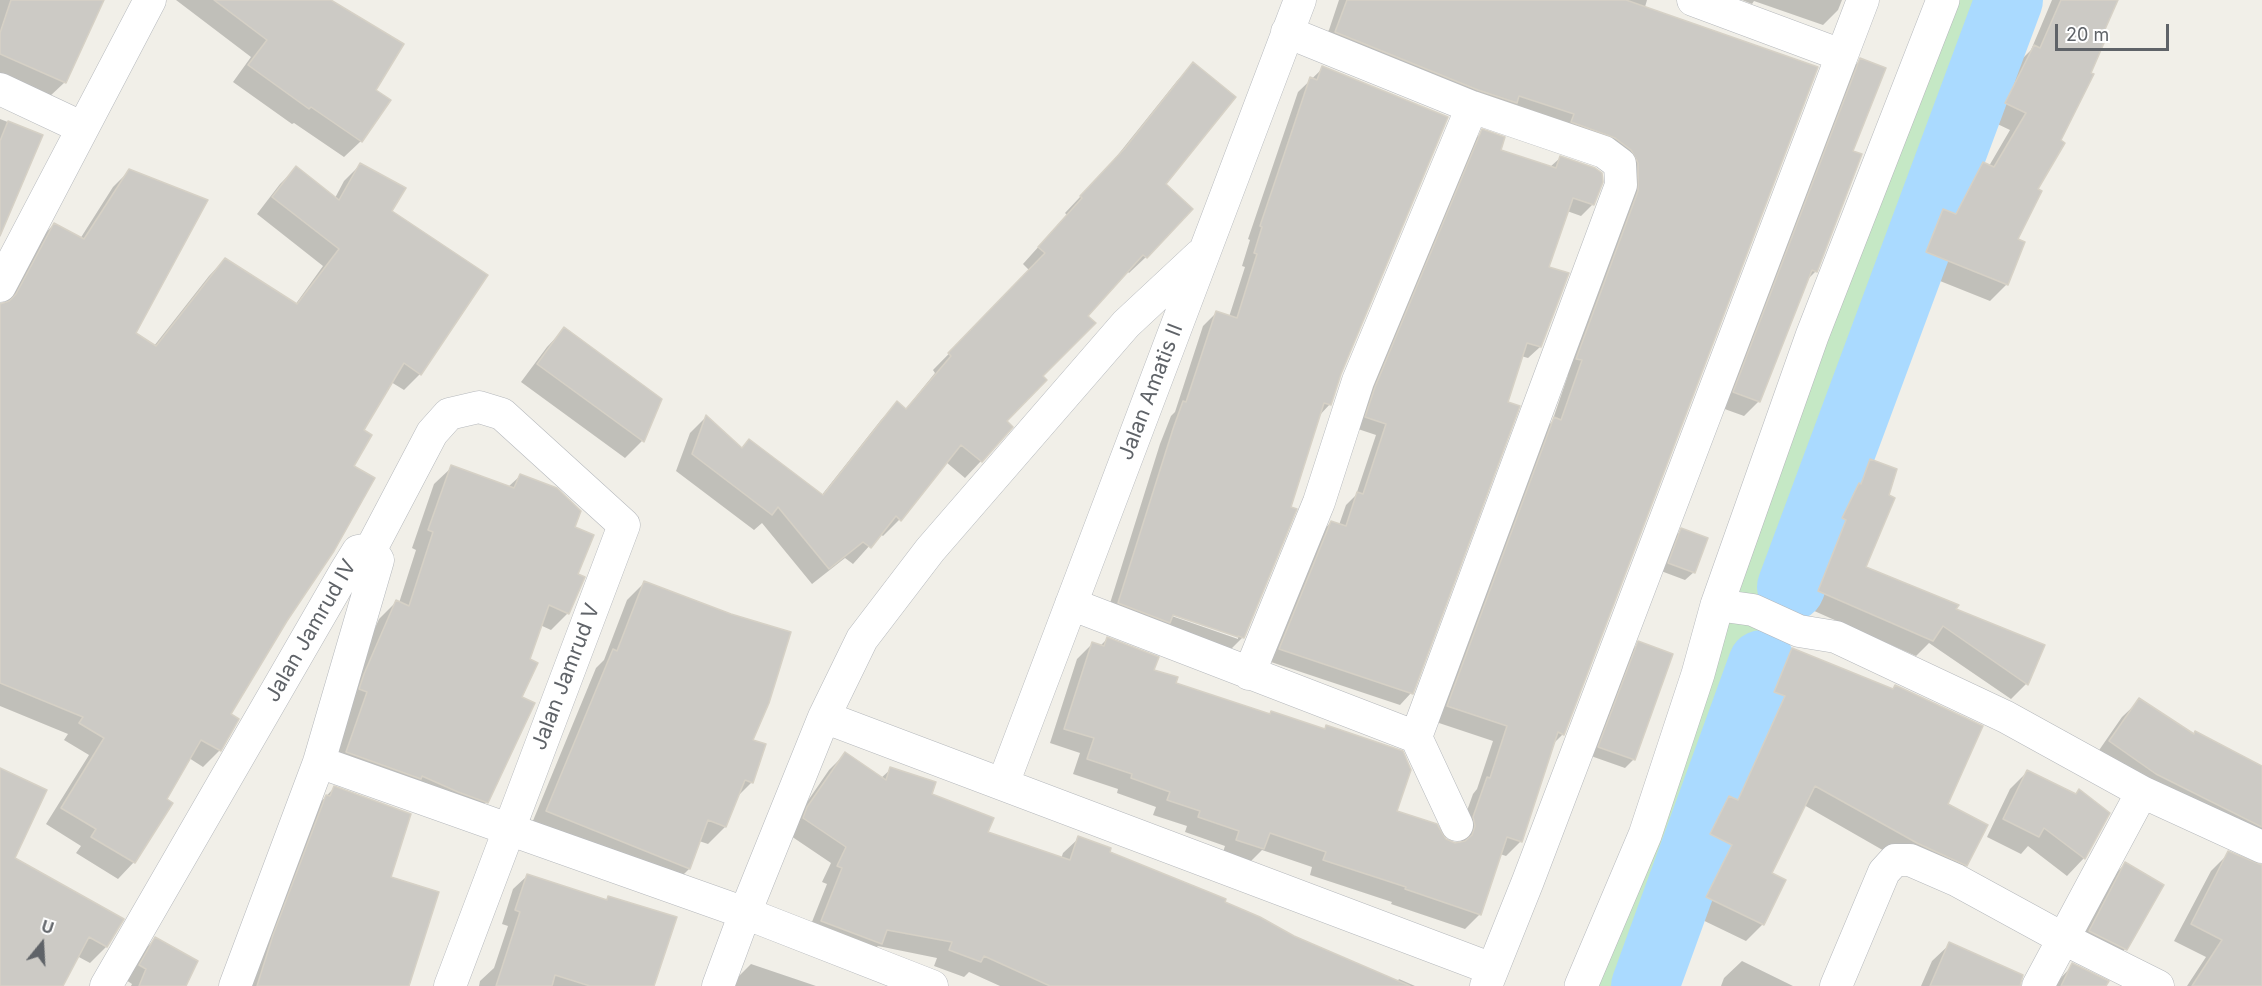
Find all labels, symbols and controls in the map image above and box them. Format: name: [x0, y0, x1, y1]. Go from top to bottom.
scale bar: [2058, 12, 2172, 50]
text: 20 m: [2066, 24, 2109, 45]
street label: Jalan Amatis II: [1113, 320, 1189, 464]
street label: Jalan Jamrud IV: [260, 555, 362, 707]
street label: Jalan Jamrud V: [527, 600, 605, 754]
north arrow: [12, 914, 72, 974]
text: U: [39, 916, 56, 938]

